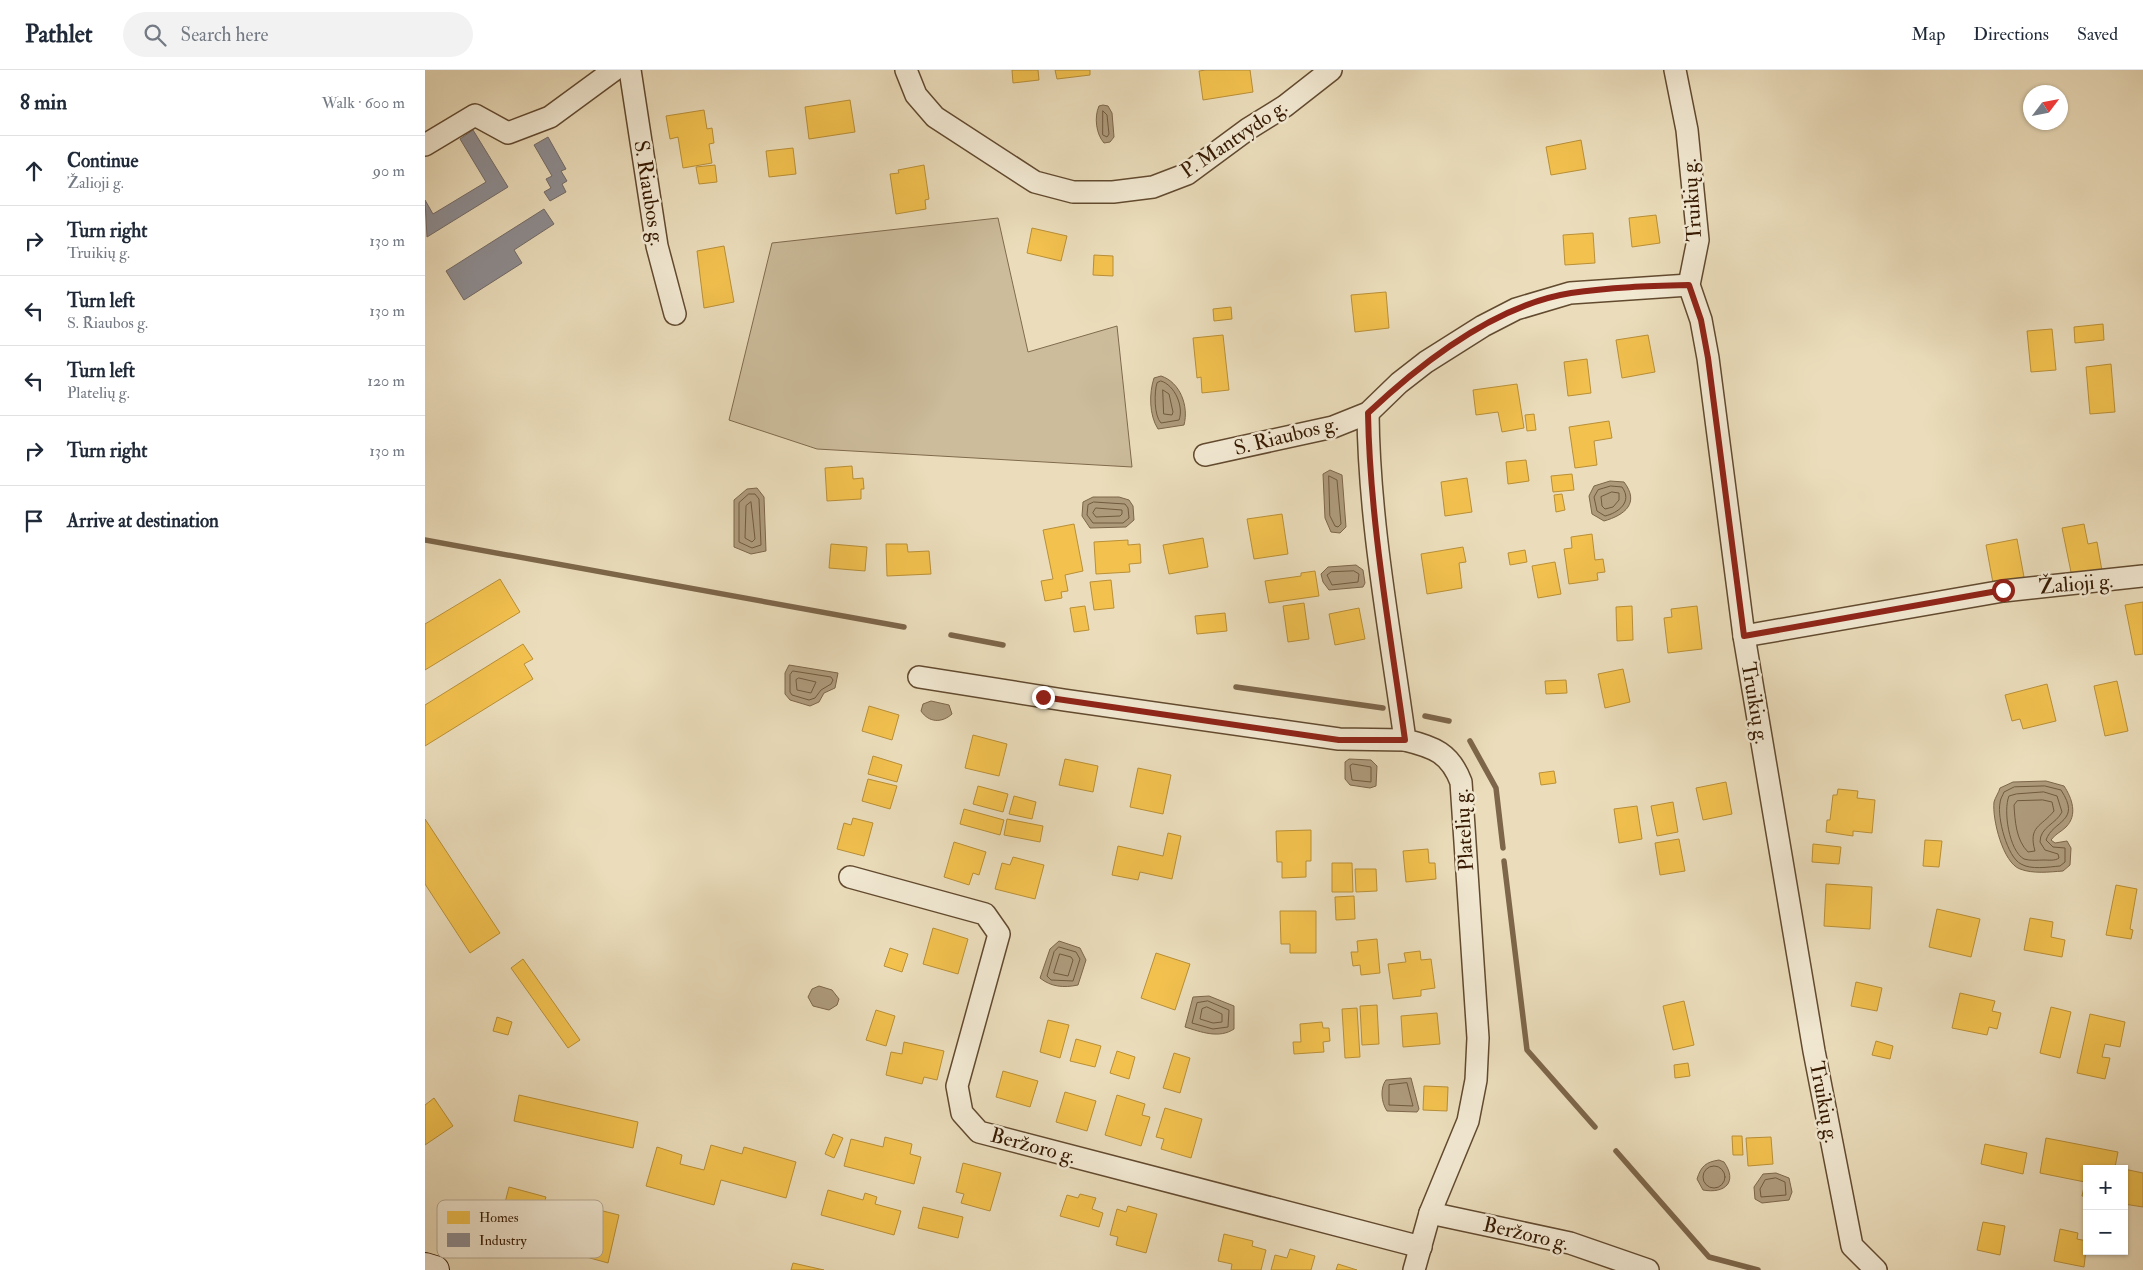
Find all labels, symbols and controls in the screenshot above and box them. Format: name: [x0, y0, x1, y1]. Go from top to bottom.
search box: [123, 12, 473, 57]
text: Pathlet: [25, 19, 93, 50]
icon: search: [141, 21, 169, 49]
text: Search here: [181, 23, 268, 47]
text: Map: [1912, 23, 1945, 46]
text: Directions: [1973, 23, 2049, 46]
text: Saved: [2077, 23, 2118, 46]
north arrow: [2023, 85, 2068, 130]
text: 8 min: [20, 89, 67, 116]
text: Walk · 600 m: [322, 93, 405, 113]
street label: P. Mantvydo g.: [1175, 93, 1293, 185]
street label: S. Riaubos g.: [627, 138, 671, 248]
text: Continue: [67, 149, 138, 173]
icon: ahead: [20, 157, 48, 185]
street label: Truikių g.: [1676, 158, 1708, 242]
text: 90 m: [373, 161, 405, 181]
text: Žalioji g.: [67, 173, 124, 193]
text: Turn right: [67, 219, 147, 243]
icon: right: [20, 227, 48, 255]
text: 130 m: [369, 231, 405, 251]
text: Truikių g.: [67, 243, 130, 263]
text: Turn left: [67, 289, 135, 313]
icon: left: [20, 297, 48, 325]
text: 130 m: [369, 301, 405, 321]
text: S. Riaubos g.: [67, 313, 148, 333]
text: Turn left: [67, 359, 135, 383]
icon: left: [20, 367, 48, 395]
text: 120 m: [367, 371, 405, 391]
text: Platelių g.: [67, 383, 130, 403]
street label: S. Riaubos g.: [1231, 410, 1341, 462]
icon: right: [20, 437, 48, 465]
text: Turn right: [67, 439, 147, 463]
text: 130 m: [369, 441, 405, 461]
icon: arrive: [20, 507, 48, 535]
text: Arrive at destination: [67, 509, 219, 533]
street label: Žalioji g.: [2038, 567, 2114, 601]
route start: [1992, 579, 2015, 602]
street label: Truikių g.: [1735, 660, 1775, 746]
route end: [1032, 686, 1055, 709]
street label: Platelių g.: [1448, 788, 1480, 872]
street label: Truikių g.: [1803, 1059, 1845, 1145]
street label: Beržoro g.: [987, 1122, 1079, 1170]
map controls: [2083, 1165, 2128, 1255]
button: +: [2083, 1165, 2128, 1210]
legend: [437, 1200, 603, 1258]
text: Homes: [479, 1209, 519, 1226]
button: −: [2083, 1210, 2128, 1255]
street label: Beržoro g.: [1480, 1211, 1572, 1257]
text: Industry: [479, 1232, 528, 1250]

